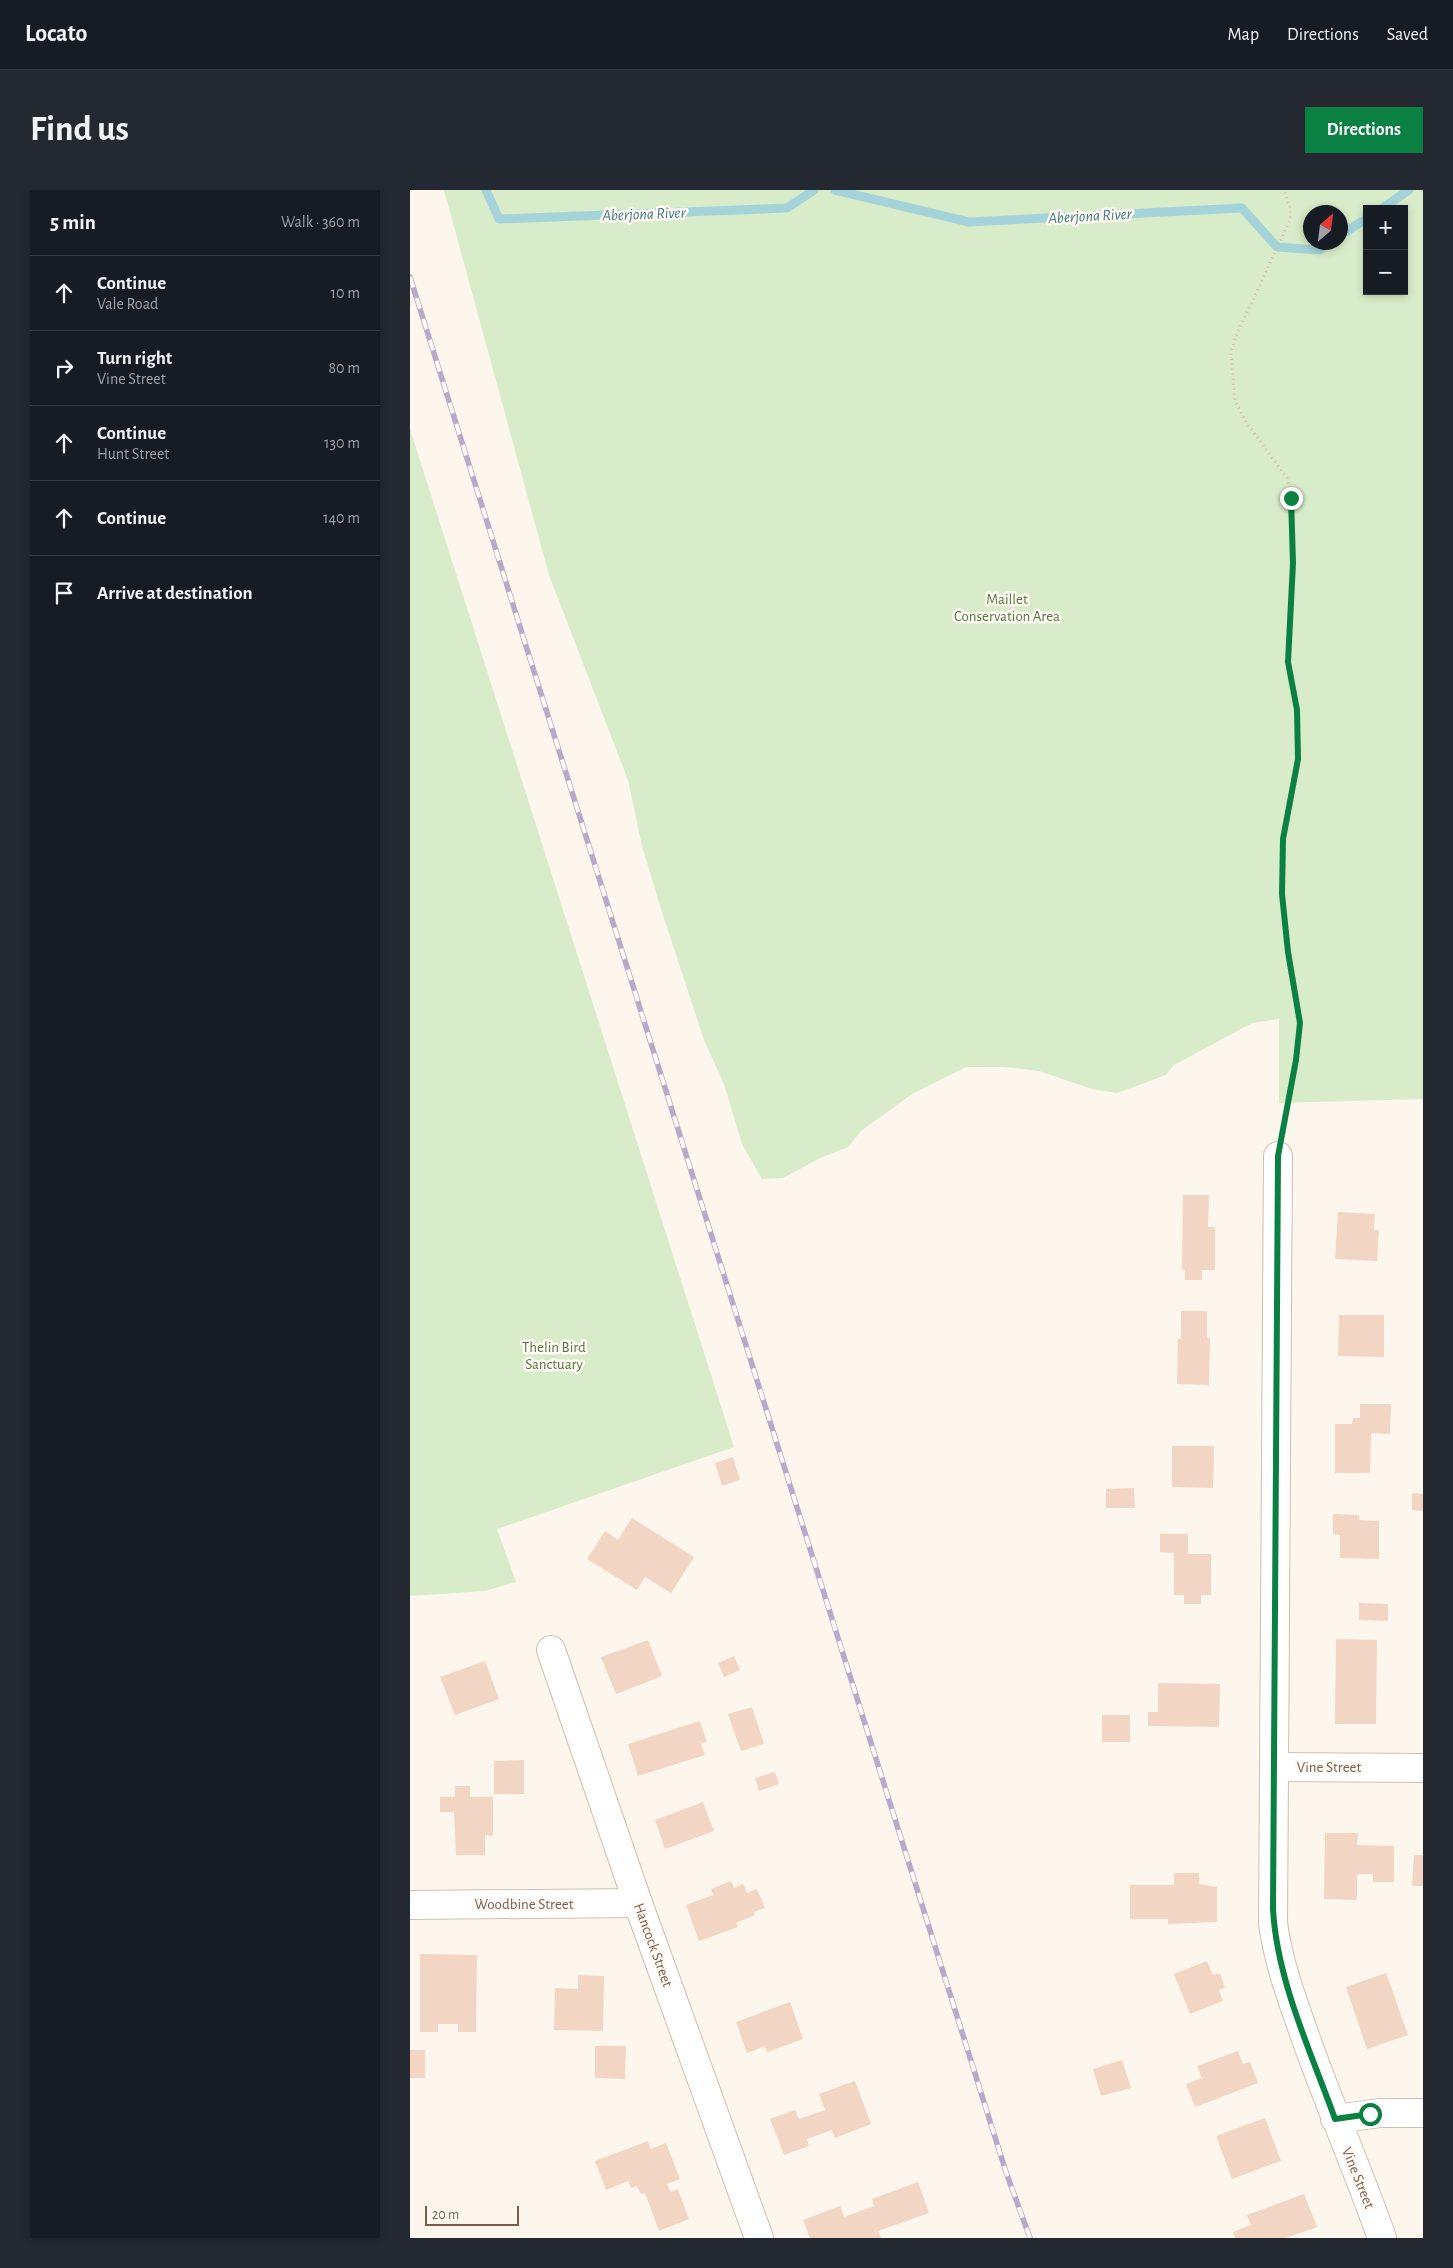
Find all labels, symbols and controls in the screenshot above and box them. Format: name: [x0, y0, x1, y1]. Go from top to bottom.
text: Locato: [25, 22, 87, 46]
text: Map: [1228, 26, 1259, 44]
text: Directions: [1287, 26, 1359, 44]
text: Saved: [1387, 26, 1428, 44]
button: Directions: [1305, 107, 1423, 153]
text: Find us: [30, 112, 129, 147]
water label: Aberjona River: [601, 205, 687, 224]
north arrow: [1303, 205, 1348, 250]
map controls: [1363, 205, 1408, 295]
button: +: [1363, 205, 1408, 250]
water label: Aberjona River: [1047, 206, 1133, 227]
text: 5 min: [50, 212, 96, 233]
text: Walk · 360 m: [281, 214, 360, 230]
button: −: [1363, 250, 1408, 295]
text: Continue: [97, 274, 166, 293]
icon: ahead: [50, 279, 78, 307]
text: 10 m: [331, 285, 360, 301]
text: Vale Road: [97, 296, 158, 312]
text: Turn right: [97, 349, 172, 368]
icon: right: [50, 354, 78, 382]
text: 80 m: [329, 360, 360, 376]
text: Vine Street: [97, 371, 166, 387]
text: Continue: [97, 424, 166, 443]
icon: ahead: [50, 429, 78, 457]
text: 130 m: [324, 435, 360, 451]
text: Hunt Street: [97, 446, 169, 462]
route end: [1280, 487, 1303, 510]
icon: ahead: [50, 504, 78, 532]
text: Continue: [97, 509, 166, 528]
text: 140 m: [323, 510, 360, 526]
icon: arrive: [50, 579, 78, 607]
text: Arrive at destination: [97, 584, 253, 603]
park label: Maillet Conservation Area: [954, 592, 1060, 624]
park label: Thelin Bird Sanctuary: [522, 1340, 586, 1372]
street label: Vine Street: [1297, 1760, 1361, 1775]
street label: Woodbine Street: [474, 1897, 574, 1912]
street label: Hancock Street: [631, 1901, 675, 1989]
route start: [1359, 2103, 1382, 2126]
street label: Vine Street: [1339, 2145, 1377, 2211]
scale bar: [425, 2203, 519, 2226]
text: 20 m: [432, 2208, 459, 2222]

